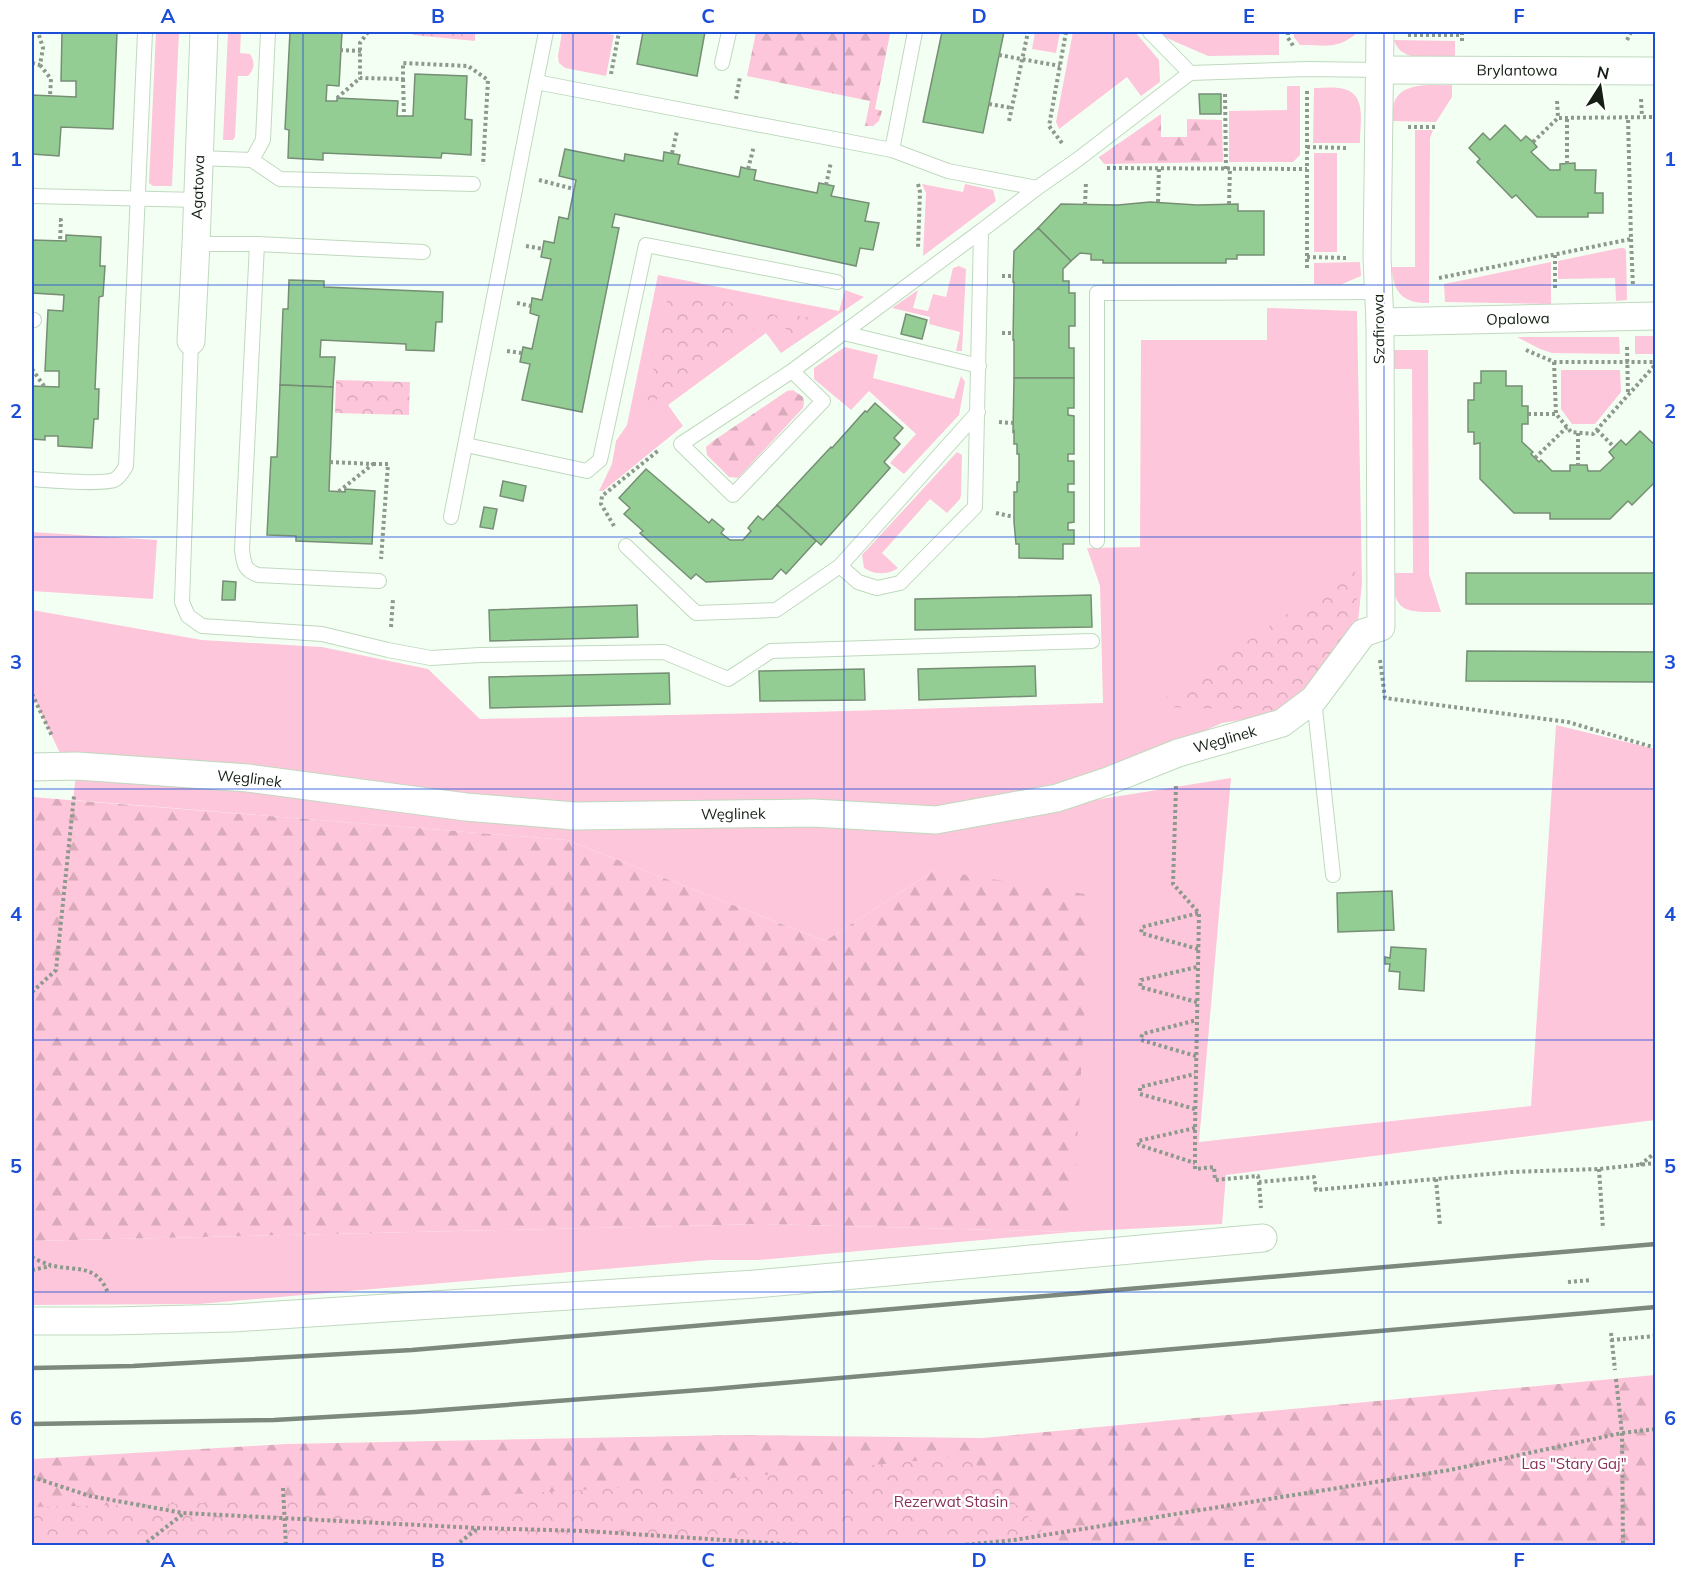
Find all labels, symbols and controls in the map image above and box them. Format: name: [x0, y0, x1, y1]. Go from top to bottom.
text: A: [161, 3, 176, 28]
text: B: [431, 3, 445, 28]
text: C: [701, 3, 715, 28]
text: D: [971, 3, 987, 28]
text: E: [1243, 3, 1255, 28]
text: F: [1513, 3, 1525, 28]
north arrow: [1570, 57, 1630, 117]
street label: Brylantowa: [1476, 60, 1558, 80]
text: N: [1595, 61, 1611, 83]
text: 1: [10, 146, 22, 171]
text: 1: [1664, 146, 1676, 171]
street label: Agatowa: [187, 155, 208, 220]
street label: Szafirowa: [1368, 294, 1389, 364]
street label: Opalowa: [1486, 308, 1550, 329]
text: 2: [10, 398, 22, 423]
text: 2: [1664, 398, 1676, 423]
text: 3: [10, 649, 22, 674]
text: 3: [1664, 649, 1676, 674]
street label: Węglinek: [1191, 721, 1259, 757]
street label: Węglinek: [217, 766, 283, 791]
street label: Węglinek: [701, 804, 766, 823]
text: 4: [10, 901, 22, 926]
text: 4: [1664, 901, 1676, 926]
text: 5: [10, 1153, 22, 1178]
text: 5: [1664, 1153, 1676, 1178]
text: 6: [10, 1405, 22, 1430]
text: 6: [1664, 1405, 1676, 1430]
park label: Las "Stary Gaj": [1521, 1454, 1627, 1473]
park label: Rezerwat Stasin: [894, 1492, 1008, 1511]
text: A: [161, 1547, 176, 1572]
text: B: [431, 1547, 445, 1572]
text: C: [701, 1547, 715, 1572]
text: D: [971, 1547, 987, 1572]
text: E: [1243, 1547, 1255, 1572]
text: F: [1513, 1547, 1525, 1572]

